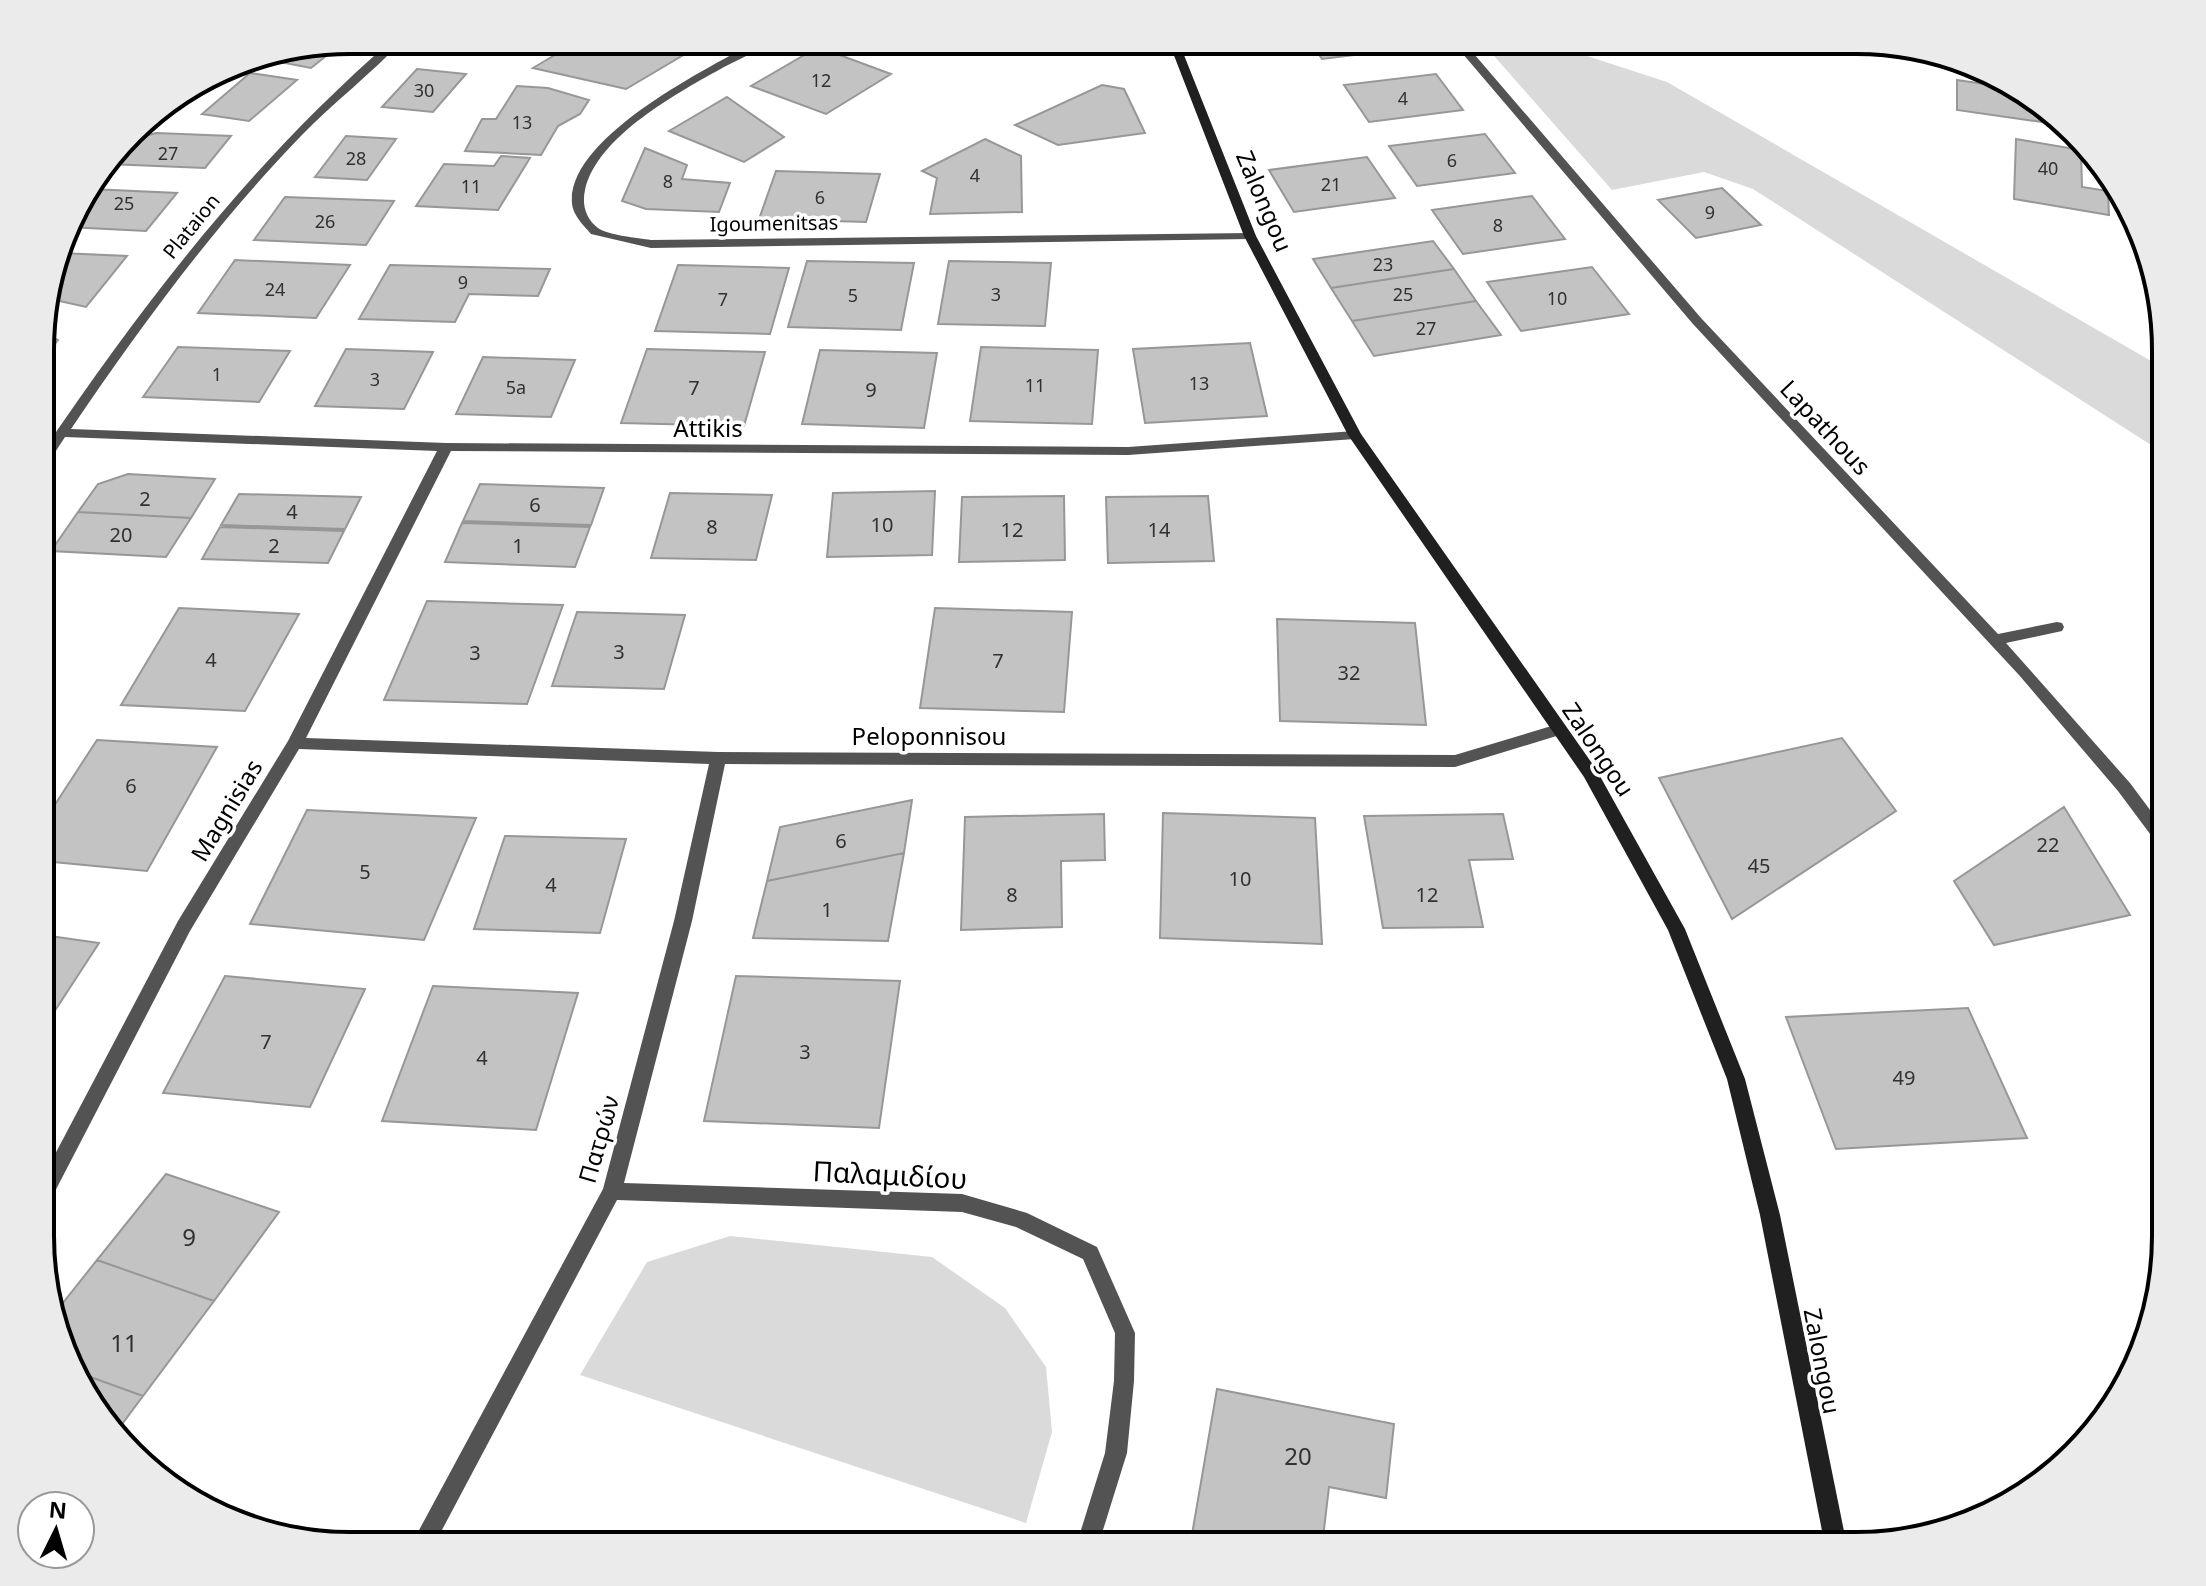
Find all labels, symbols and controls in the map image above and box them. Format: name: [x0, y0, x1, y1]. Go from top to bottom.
house number: 12: [811, 68, 831, 92]
house number: 30: [414, 78, 434, 102]
house number: 4: [1398, 86, 1408, 110]
house number: 13: [512, 110, 532, 134]
house number: 27: [158, 141, 178, 165]
street label: Zalongou: [1229, 145, 1301, 257]
house number: 28: [346, 146, 366, 170]
house number: 6: [1447, 148, 1457, 172]
house number: 40: [2038, 156, 2058, 180]
house number: 4: [970, 163, 980, 187]
house number: 8: [663, 169, 673, 193]
house number: 21: [1321, 172, 1341, 196]
house number: 11: [461, 174, 481, 198]
house number: 6: [815, 185, 825, 209]
street label: Plataion: [156, 188, 226, 264]
house number: 25: [114, 191, 134, 215]
house number: 9: [1705, 200, 1715, 224]
street label: Igoumenitsas: [709, 208, 839, 238]
house number: 26: [315, 209, 335, 233]
house number: 8: [1493, 213, 1503, 237]
house number: 23: [1373, 252, 1393, 276]
house number: 9: [458, 270, 468, 294]
house number: 24: [265, 277, 285, 301]
house number: 3: [991, 282, 1001, 306]
house number: 25: [1393, 282, 1413, 306]
house number: 5: [848, 283, 858, 307]
house number: 10: [1547, 286, 1567, 310]
house number: 7: [718, 287, 728, 311]
house number: 27: [1416, 316, 1436, 340]
house number: 1: [212, 362, 222, 386]
house number: 3: [370, 367, 380, 391]
house number: 13: [1189, 371, 1209, 395]
street label: Lapathous: [1773, 372, 1879, 482]
house number: 11: [1025, 373, 1045, 397]
house number: 7: [688, 374, 700, 401]
house number: 5a: [506, 375, 526, 399]
house number: 9: [865, 376, 877, 403]
street label: Attikis: [673, 411, 743, 444]
house number: 2: [139, 485, 151, 512]
house number: 6: [529, 491, 541, 518]
house number: 4: [286, 498, 298, 525]
house number: 10: [871, 511, 893, 538]
house number: 8: [706, 513, 718, 540]
house number: 12: [1001, 516, 1023, 543]
house number: 14: [1148, 516, 1171, 543]
house number: 20: [110, 521, 132, 548]
house number: 2: [268, 532, 280, 559]
house number: 1: [512, 532, 524, 559]
house number: 3: [613, 638, 625, 665]
house number: 3: [469, 639, 481, 666]
house number: 4: [205, 646, 217, 673]
house number: 7: [992, 647, 1004, 674]
house number: 32: [1338, 659, 1360, 686]
street label: Zalongou: [1555, 695, 1643, 803]
street label: Peloponnisou: [852, 719, 1006, 752]
street label: Magnisias: [183, 753, 269, 867]
house number: 6: [125, 772, 137, 799]
house number: 6: [835, 827, 847, 854]
house number: 22: [2037, 831, 2059, 858]
house number: 45: [1748, 852, 1770, 879]
house number: 5: [359, 858, 371, 885]
house number: 10: [1229, 865, 1251, 892]
house number: 4: [545, 871, 557, 898]
house number: 8: [1006, 881, 1018, 908]
house number: 12: [1416, 881, 1438, 908]
house number: 1: [821, 896, 833, 923]
house number: 7: [260, 1028, 272, 1055]
house number: 3: [799, 1038, 811, 1065]
house number: 4: [476, 1044, 488, 1071]
house number: 49: [1893, 1064, 1915, 1091]
street label: Πατρών: [570, 1091, 626, 1187]
street label: Παλαμιδίου: [812, 1151, 968, 1197]
house number: 9: [182, 1220, 196, 1253]
street label: Zalongou: [1797, 1305, 1849, 1417]
house number: 11: [110, 1326, 138, 1359]
house number: 20: [1284, 1439, 1312, 1472]
north arrow: [16, 1490, 96, 1570]
text: N: [48, 1493, 68, 1525]

